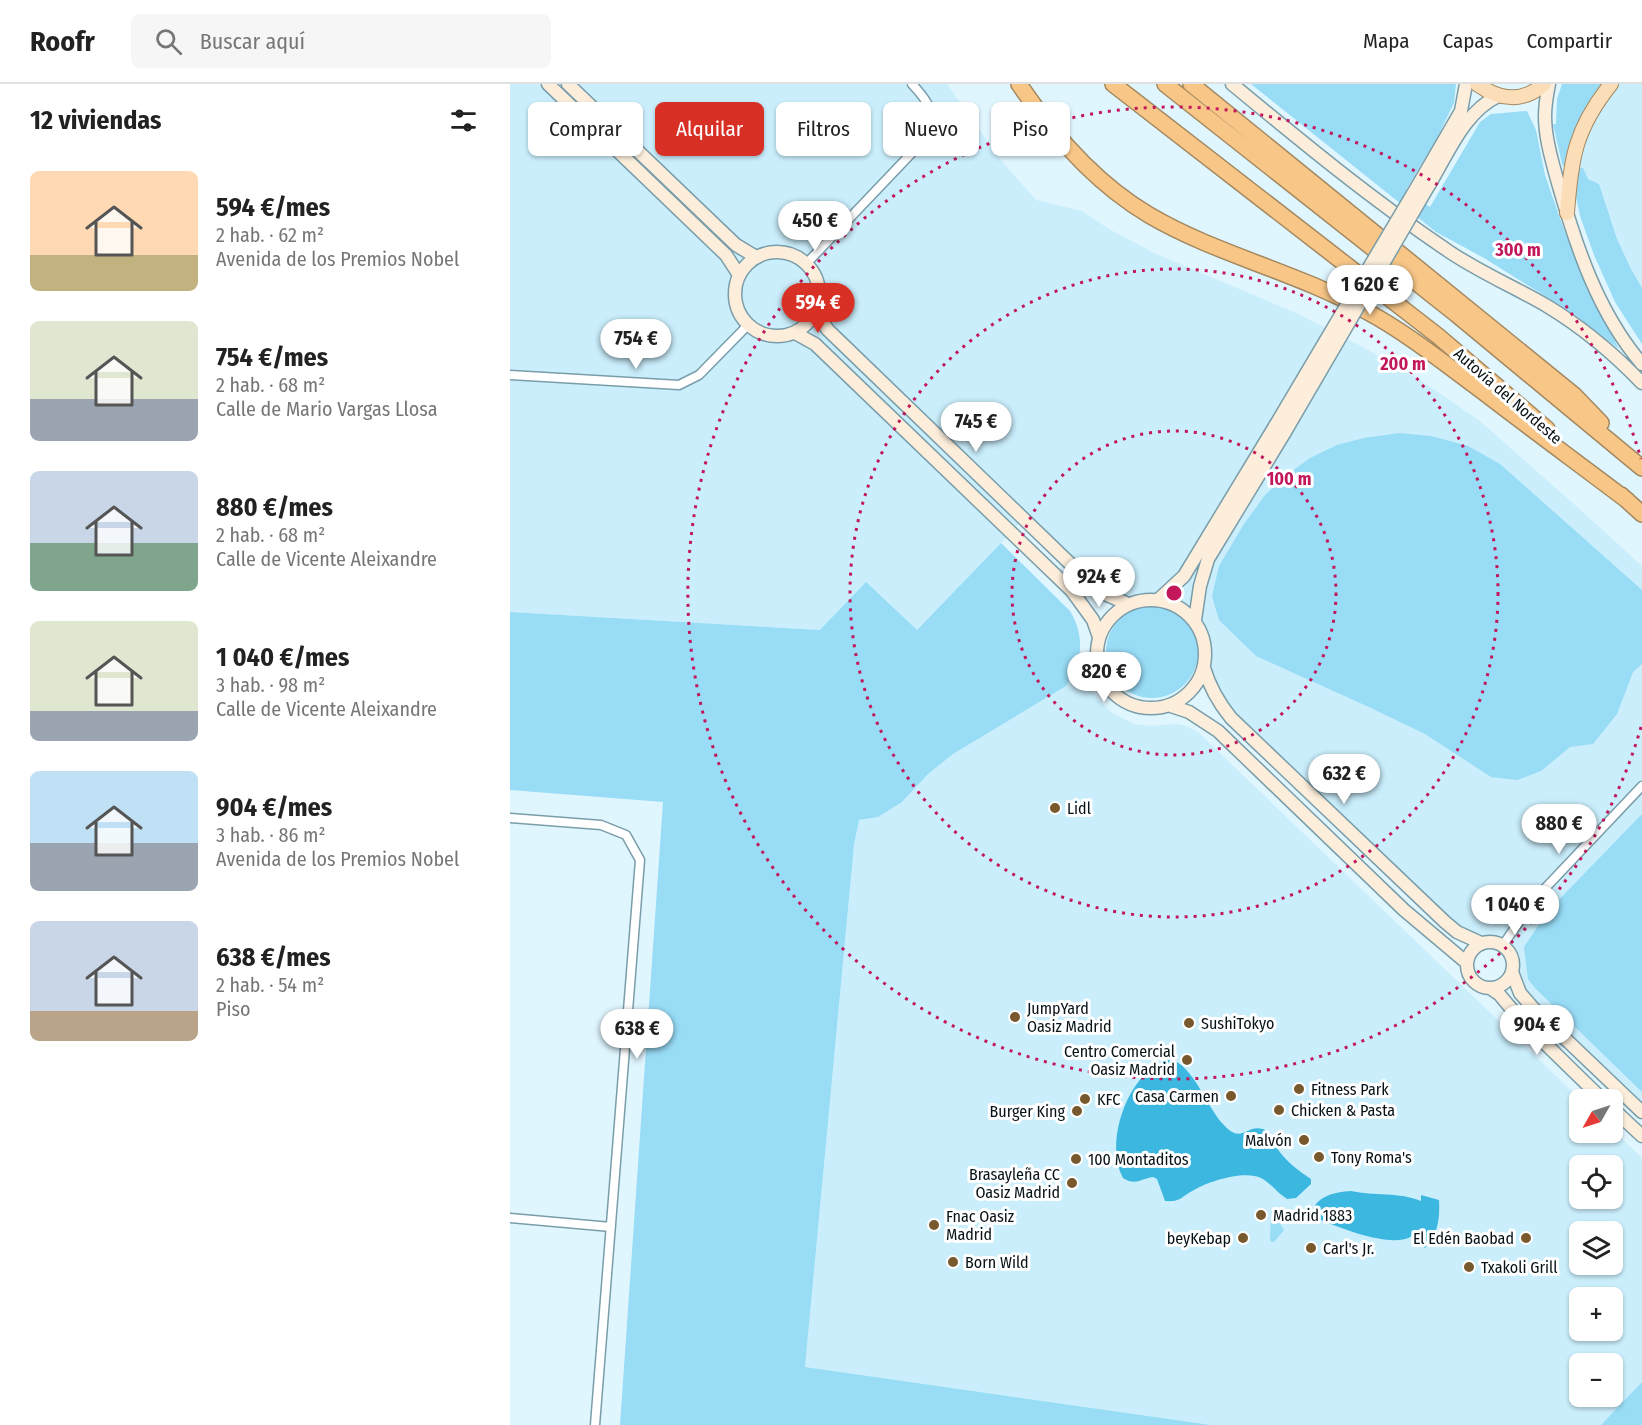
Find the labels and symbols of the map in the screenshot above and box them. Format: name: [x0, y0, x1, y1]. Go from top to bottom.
pin: 450 €: [773, 201, 857, 252]
text: 300 m: [1494, 239, 1541, 261]
pin: 1 620 €: [1315, 265, 1425, 316]
pin: 594 €: [776, 283, 860, 334]
pin: 754 €: [594, 319, 678, 370]
street label: Autovía del Nordeste: [1450, 344, 1566, 448]
text: 200 m: [1379, 353, 1426, 375]
pin: 745 €: [934, 402, 1018, 453]
text: 100 m: [1267, 468, 1311, 490]
pin: 924 €: [1057, 557, 1141, 608]
centre of rings: [1164, 583, 1184, 603]
pin: 820 €: [1062, 652, 1146, 703]
pin: 632 €: [1302, 754, 1386, 805]
place label: Lidl: [1067, 799, 1091, 818]
marker: Lidl: [1048, 801, 1062, 815]
pin: 880 €: [1517, 804, 1601, 855]
pin: 1 040 €: [1460, 885, 1570, 936]
place label: JumpYard Oasiz Madrid: [1027, 999, 1112, 1036]
pin: 904 €: [1495, 1005, 1579, 1056]
pin: 638 €: [595, 1009, 679, 1060]
marker: JumpYard Oasiz Madrid: [1008, 1010, 1022, 1024]
place label: SushiTokyo: [1201, 1014, 1275, 1033]
marker: SushiTokyo: [1182, 1016, 1196, 1030]
place label: Centro Comercial Oasiz Madrid: [1064, 1042, 1175, 1079]
marker: Centro Comercial Oasiz Madrid: [1180, 1053, 1194, 1067]
place label: Fitness Park: [1311, 1080, 1389, 1099]
marker: Fitness Park: [1292, 1082, 1306, 1096]
place label: Casa Carmen: [1135, 1087, 1219, 1106]
marker: Casa Carmen: [1224, 1089, 1238, 1103]
north arrow: [1569, 1089, 1623, 1143]
place label: KFC: [1097, 1090, 1120, 1109]
marker: KFC: [1078, 1092, 1092, 1106]
place label: Chicken & Pasta: [1291, 1101, 1395, 1120]
place label: Burger King: [990, 1102, 1065, 1121]
marker: Chicken & Pasta: [1272, 1103, 1286, 1117]
marker: Burger King: [1070, 1104, 1084, 1118]
place label: Malvón: [1245, 1131, 1292, 1150]
marker: Malvón: [1297, 1133, 1311, 1147]
place label: Tony Roma's: [1331, 1148, 1412, 1167]
place label: 100 Montaditos: [1088, 1150, 1189, 1169]
marker: Tony Roma's: [1312, 1150, 1326, 1164]
marker: 100 Montaditos: [1069, 1152, 1083, 1166]
place label: Brasayleña CC Oasiz Madrid: [969, 1165, 1060, 1202]
marker: Brasayleña CC Oasiz Madrid: [1065, 1176, 1079, 1190]
place label: Madrid 1883: [1273, 1206, 1352, 1225]
place label: Fnac Oasiz Madrid: [946, 1207, 1014, 1244]
marker: Madrid 1883: [1254, 1208, 1268, 1222]
marker: Fnac Oasiz Madrid: [927, 1218, 941, 1232]
place label: beyKebap: [1167, 1229, 1231, 1248]
place label: El Edén Baobad: [1413, 1229, 1514, 1248]
marker: beyKebap: [1236, 1231, 1250, 1245]
marker: El Edén Baobad: [1519, 1231, 1533, 1245]
place label: Carl's Jr.: [1323, 1239, 1374, 1258]
marker: Carl's Jr.: [1304, 1241, 1318, 1255]
place label: Born Wild: [965, 1253, 1029, 1272]
marker: Born Wild: [946, 1255, 960, 1269]
place label: Txakoli Grill: [1481, 1258, 1557, 1277]
marker: Txakoli Grill: [1462, 1260, 1476, 1274]

